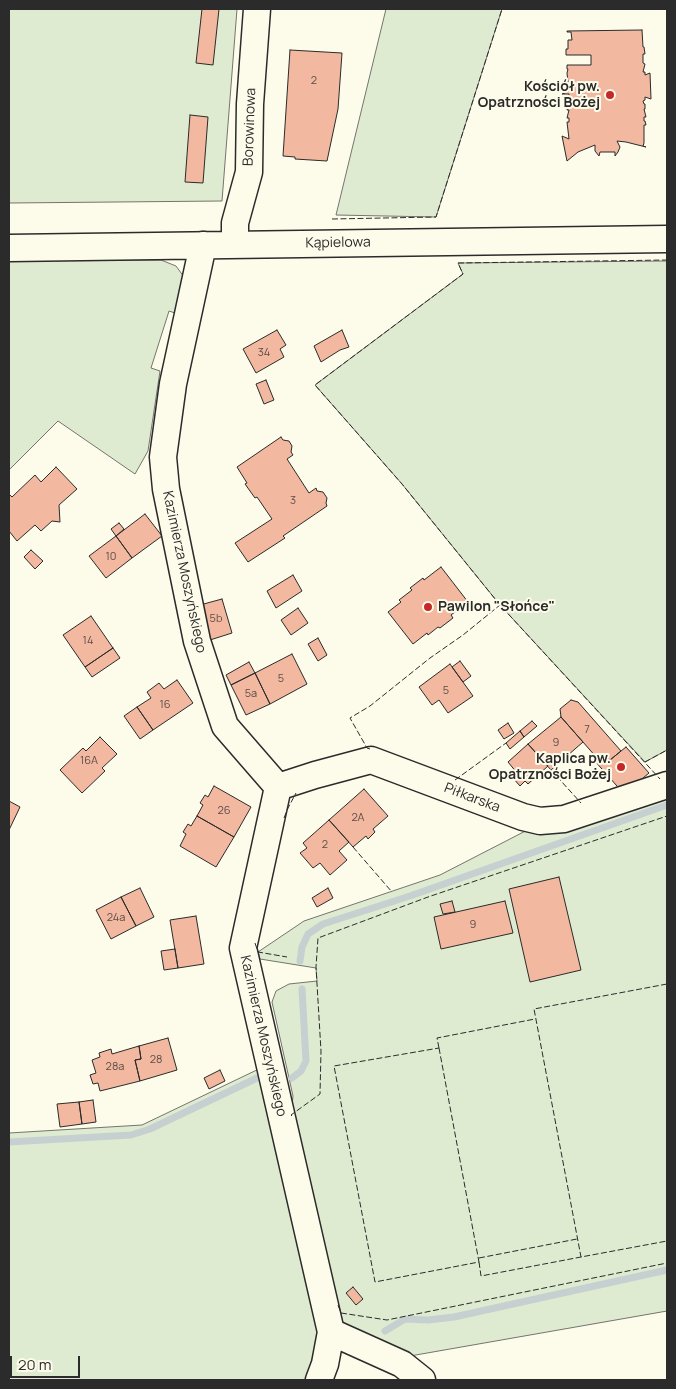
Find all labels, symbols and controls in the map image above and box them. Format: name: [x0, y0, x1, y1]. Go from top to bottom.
house number: 2: [311, 74, 317, 88]
place label: Kościół pw. Opatrzności Bożej: [478, 79, 600, 111]
street label: Borowinowa: [240, 88, 260, 166]
marker: Kościół pw. Opatrzności Bożej: [604, 89, 616, 101]
street label: Kąpielowa: [305, 234, 371, 252]
house number: 34: [258, 346, 270, 360]
street label: Kazimierza Moszyńskiego: [159, 489, 209, 655]
house number: 3: [290, 494, 296, 508]
house number: 10: [106, 550, 116, 564]
place label: Pawilon "Słońce": [438, 599, 555, 615]
marker: Pawilon "Słońce": [422, 601, 434, 613]
house number: 5b: [210, 612, 222, 626]
house number: 14: [83, 634, 93, 648]
house number: 5: [278, 672, 284, 686]
house number: 5: [443, 684, 449, 698]
house number: 5a: [245, 687, 257, 701]
house number: 16: [159, 698, 171, 712]
house number: 7: [584, 723, 590, 737]
house number: 9: [553, 736, 559, 750]
place label: Kaplica pw. Opatrzności Bożej: [489, 751, 611, 784]
house number: 16A: [80, 754, 98, 768]
marker: Kaplica pw. Opatrzności Bożej: [615, 761, 627, 773]
street label: Piłkarska: [442, 780, 502, 816]
house number: 26: [217, 804, 231, 818]
house number: 2A: [351, 811, 365, 825]
house number: 2: [322, 838, 328, 852]
house number: 24a: [107, 911, 125, 925]
house number: 9: [470, 918, 476, 932]
street label: Kazimierza Moszyńskiego: [236, 954, 290, 1118]
house number: 28: [150, 1053, 162, 1067]
house number: 28a: [106, 1060, 124, 1074]
scale bar: [12, 1346, 82, 1378]
text: 20 m: [18, 1354, 51, 1375]

